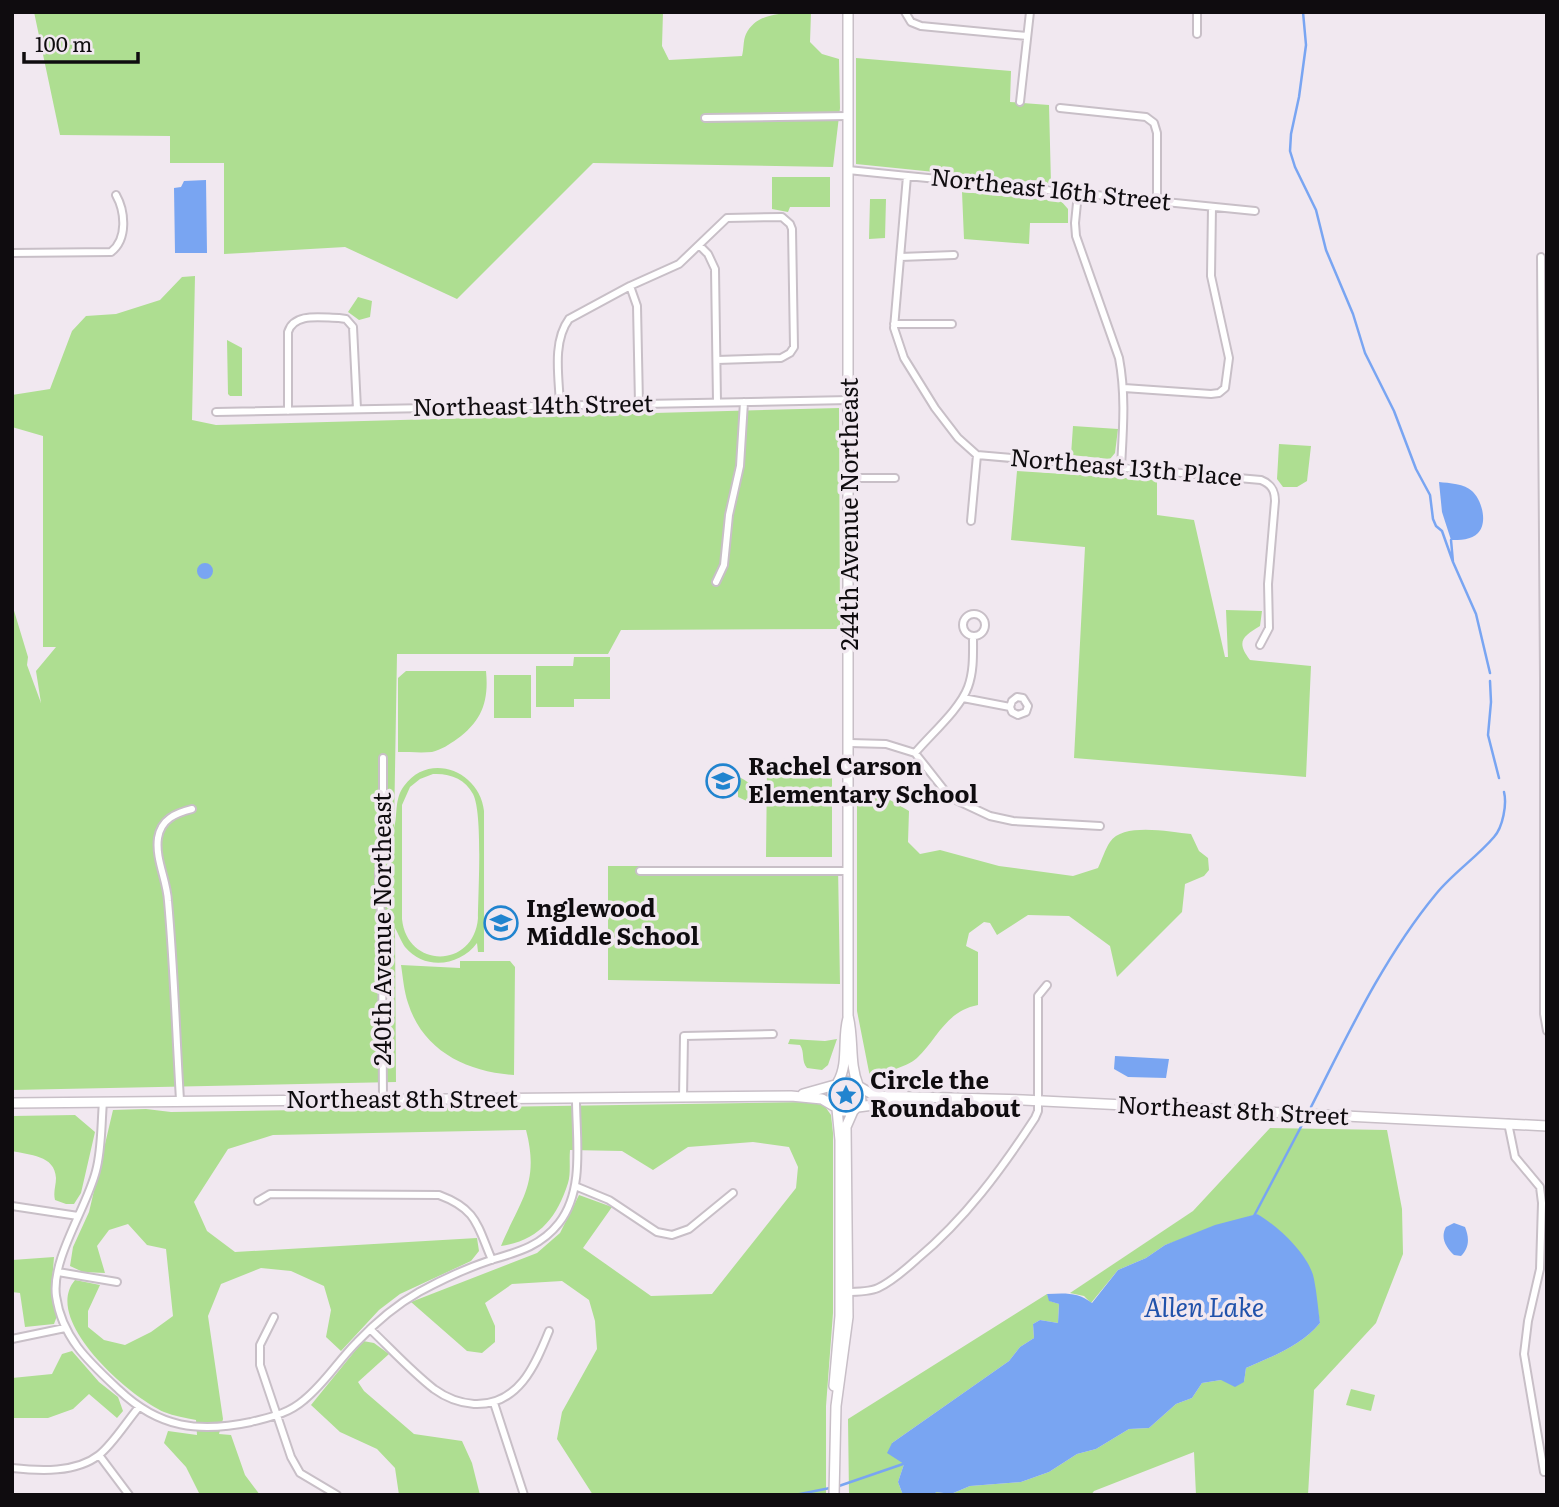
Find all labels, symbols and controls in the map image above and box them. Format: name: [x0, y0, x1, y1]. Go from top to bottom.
scale bar: [24, 21, 138, 65]
text: 100 m: [35, 27, 92, 58]
street label: Northeast 16th Street: [929, 157, 1173, 218]
street label: 244th Avenue Northeast: [830, 377, 865, 650]
street label: Northeast 14th Street: [412, 384, 654, 423]
street label: Northeast 13th Place: [1009, 438, 1244, 493]
place label: Rachel Carson Elementary School: [748, 747, 978, 810]
school or university icon: Rachel Carson Elementary School: [704, 762, 742, 800]
street label: 240th Avenue Northeast: [363, 792, 398, 1066]
place label: Inglewood Middle School: [526, 889, 700, 952]
school or university icon: Inglewood Middle School: [482, 904, 520, 942]
place label: Circle the Roundabout: [870, 1061, 1021, 1124]
place icon: Circle the Roundabout: [827, 1076, 865, 1114]
street label: Northeast 8th Street: [286, 1080, 518, 1115]
street label: Northeast 8th Street: [1116, 1085, 1350, 1132]
water label: Allen Lake: [1144, 1286, 1264, 1325]

